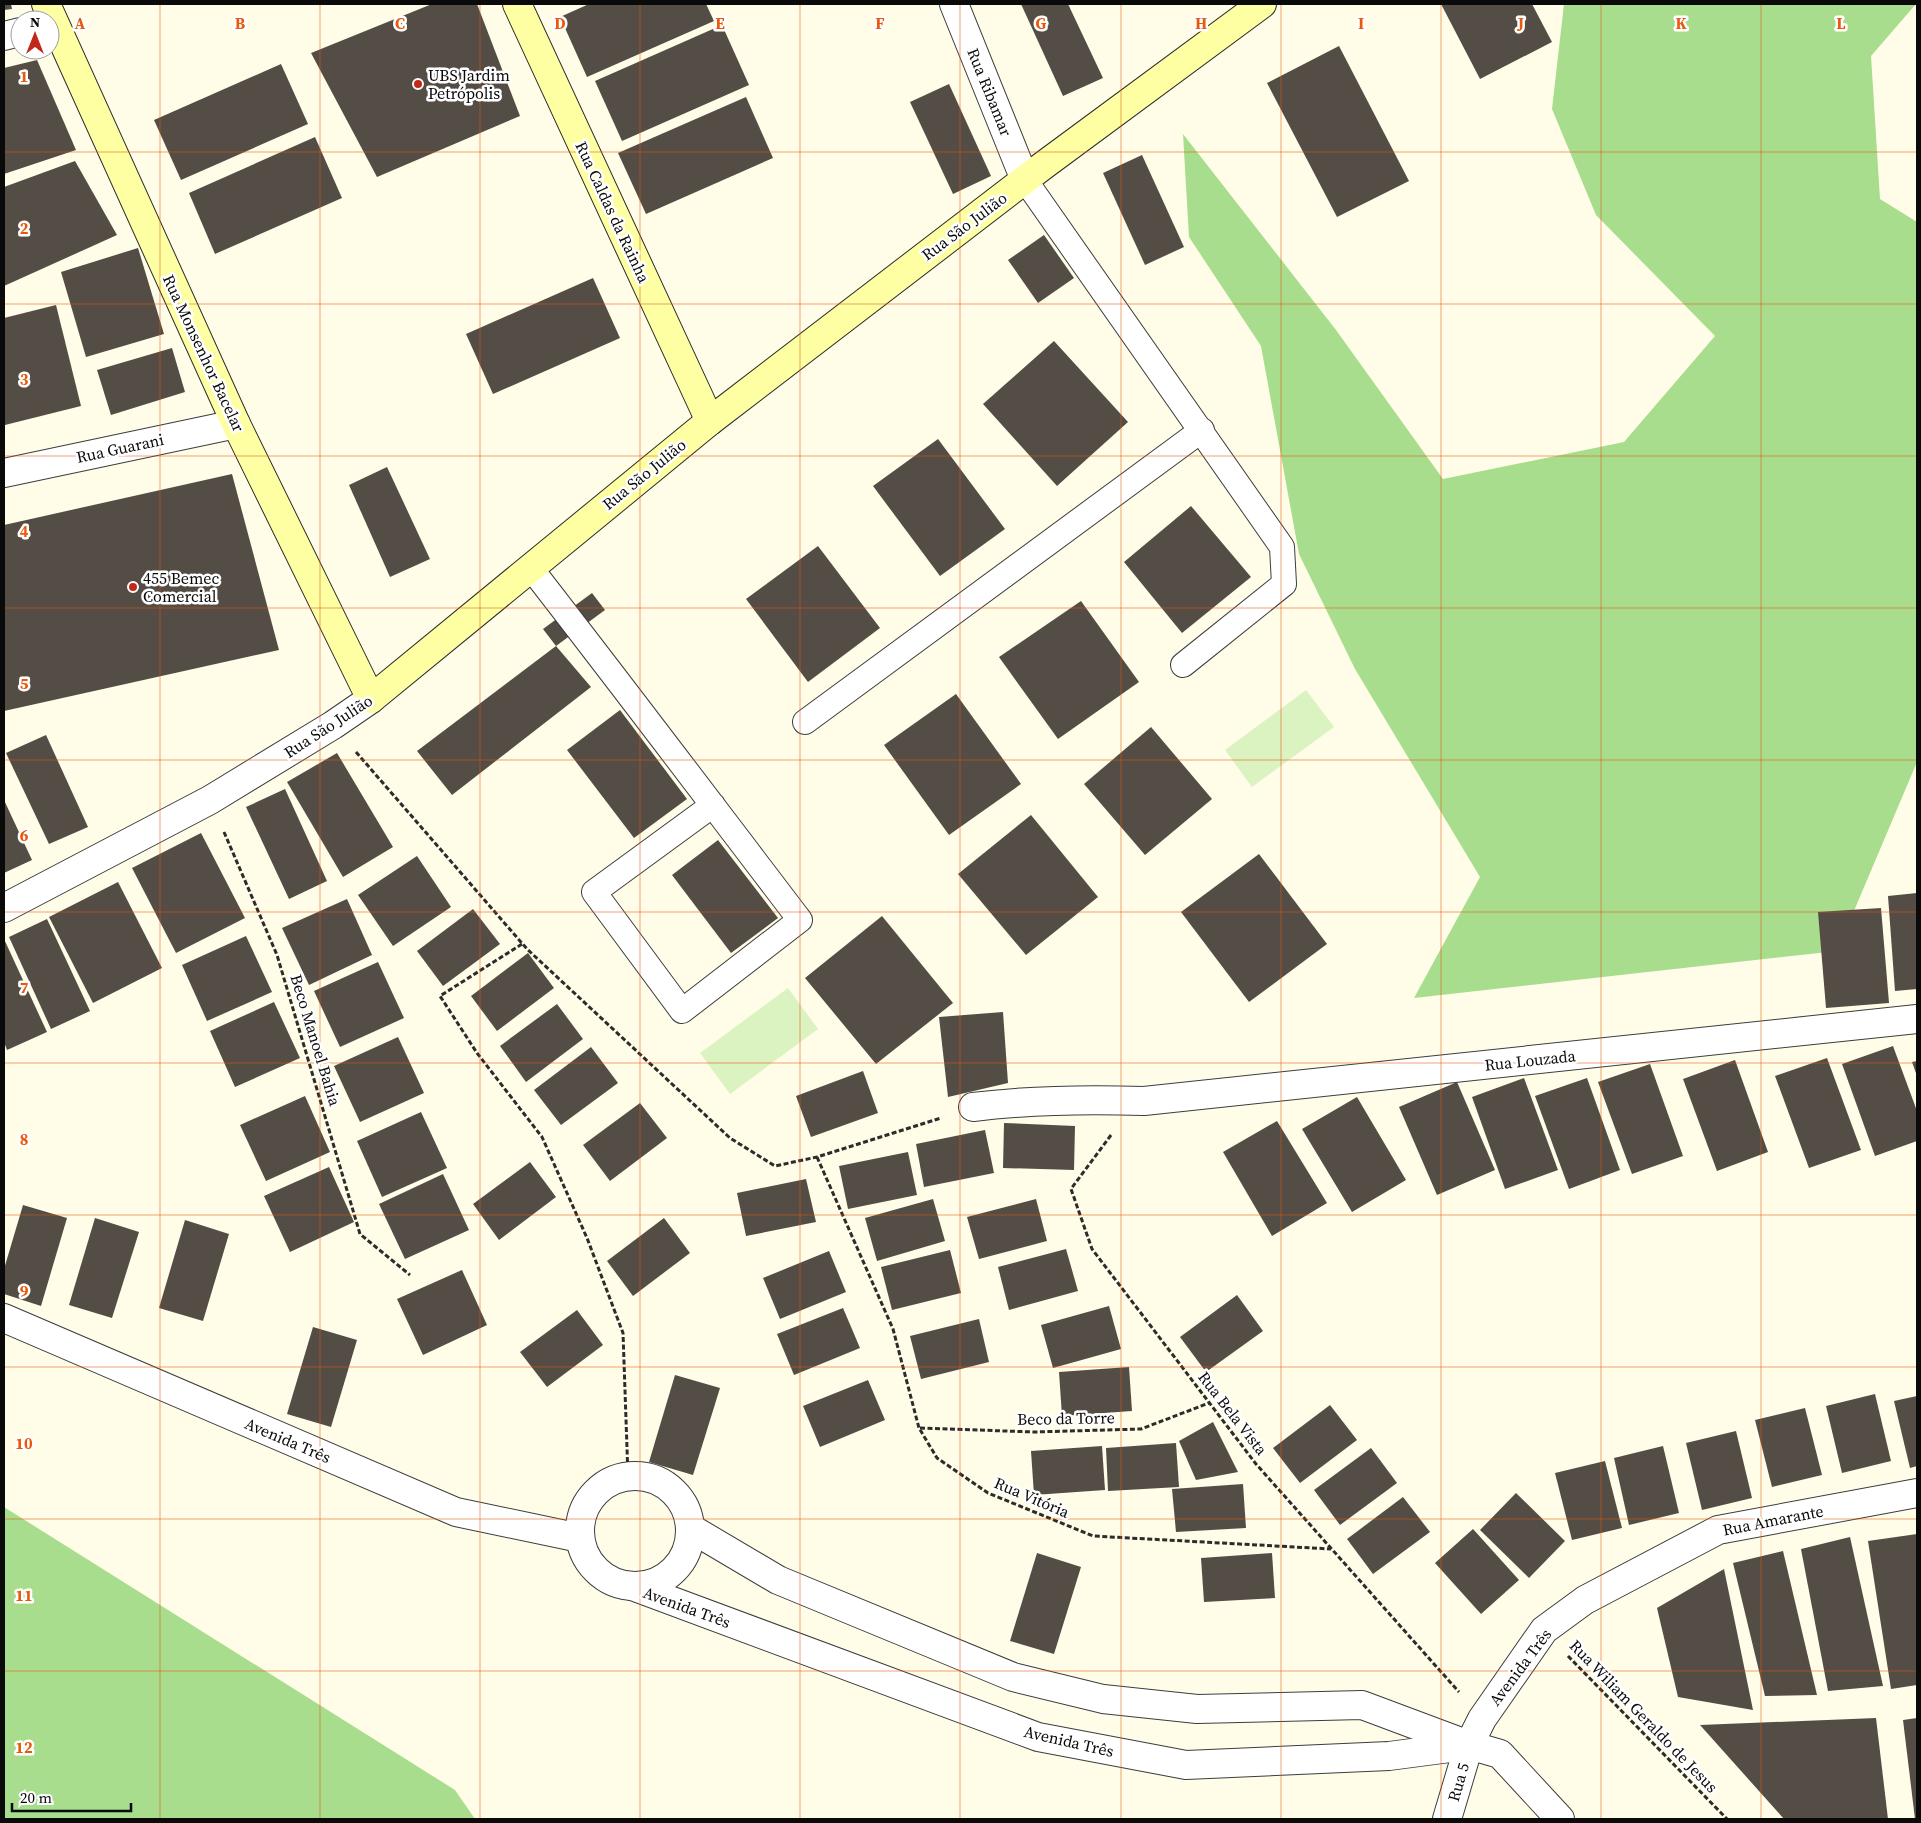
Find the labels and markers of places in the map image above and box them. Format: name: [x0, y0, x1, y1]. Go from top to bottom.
place label: UBS Jardim Petrópolis: [428, 64, 510, 104]
marker: UBS Jardim Petrópolis: [412, 78, 424, 90]
place label: 455 Bemec Comercial: [143, 567, 220, 607]
marker: 455 Bemec Comercial: [127, 581, 139, 593]

